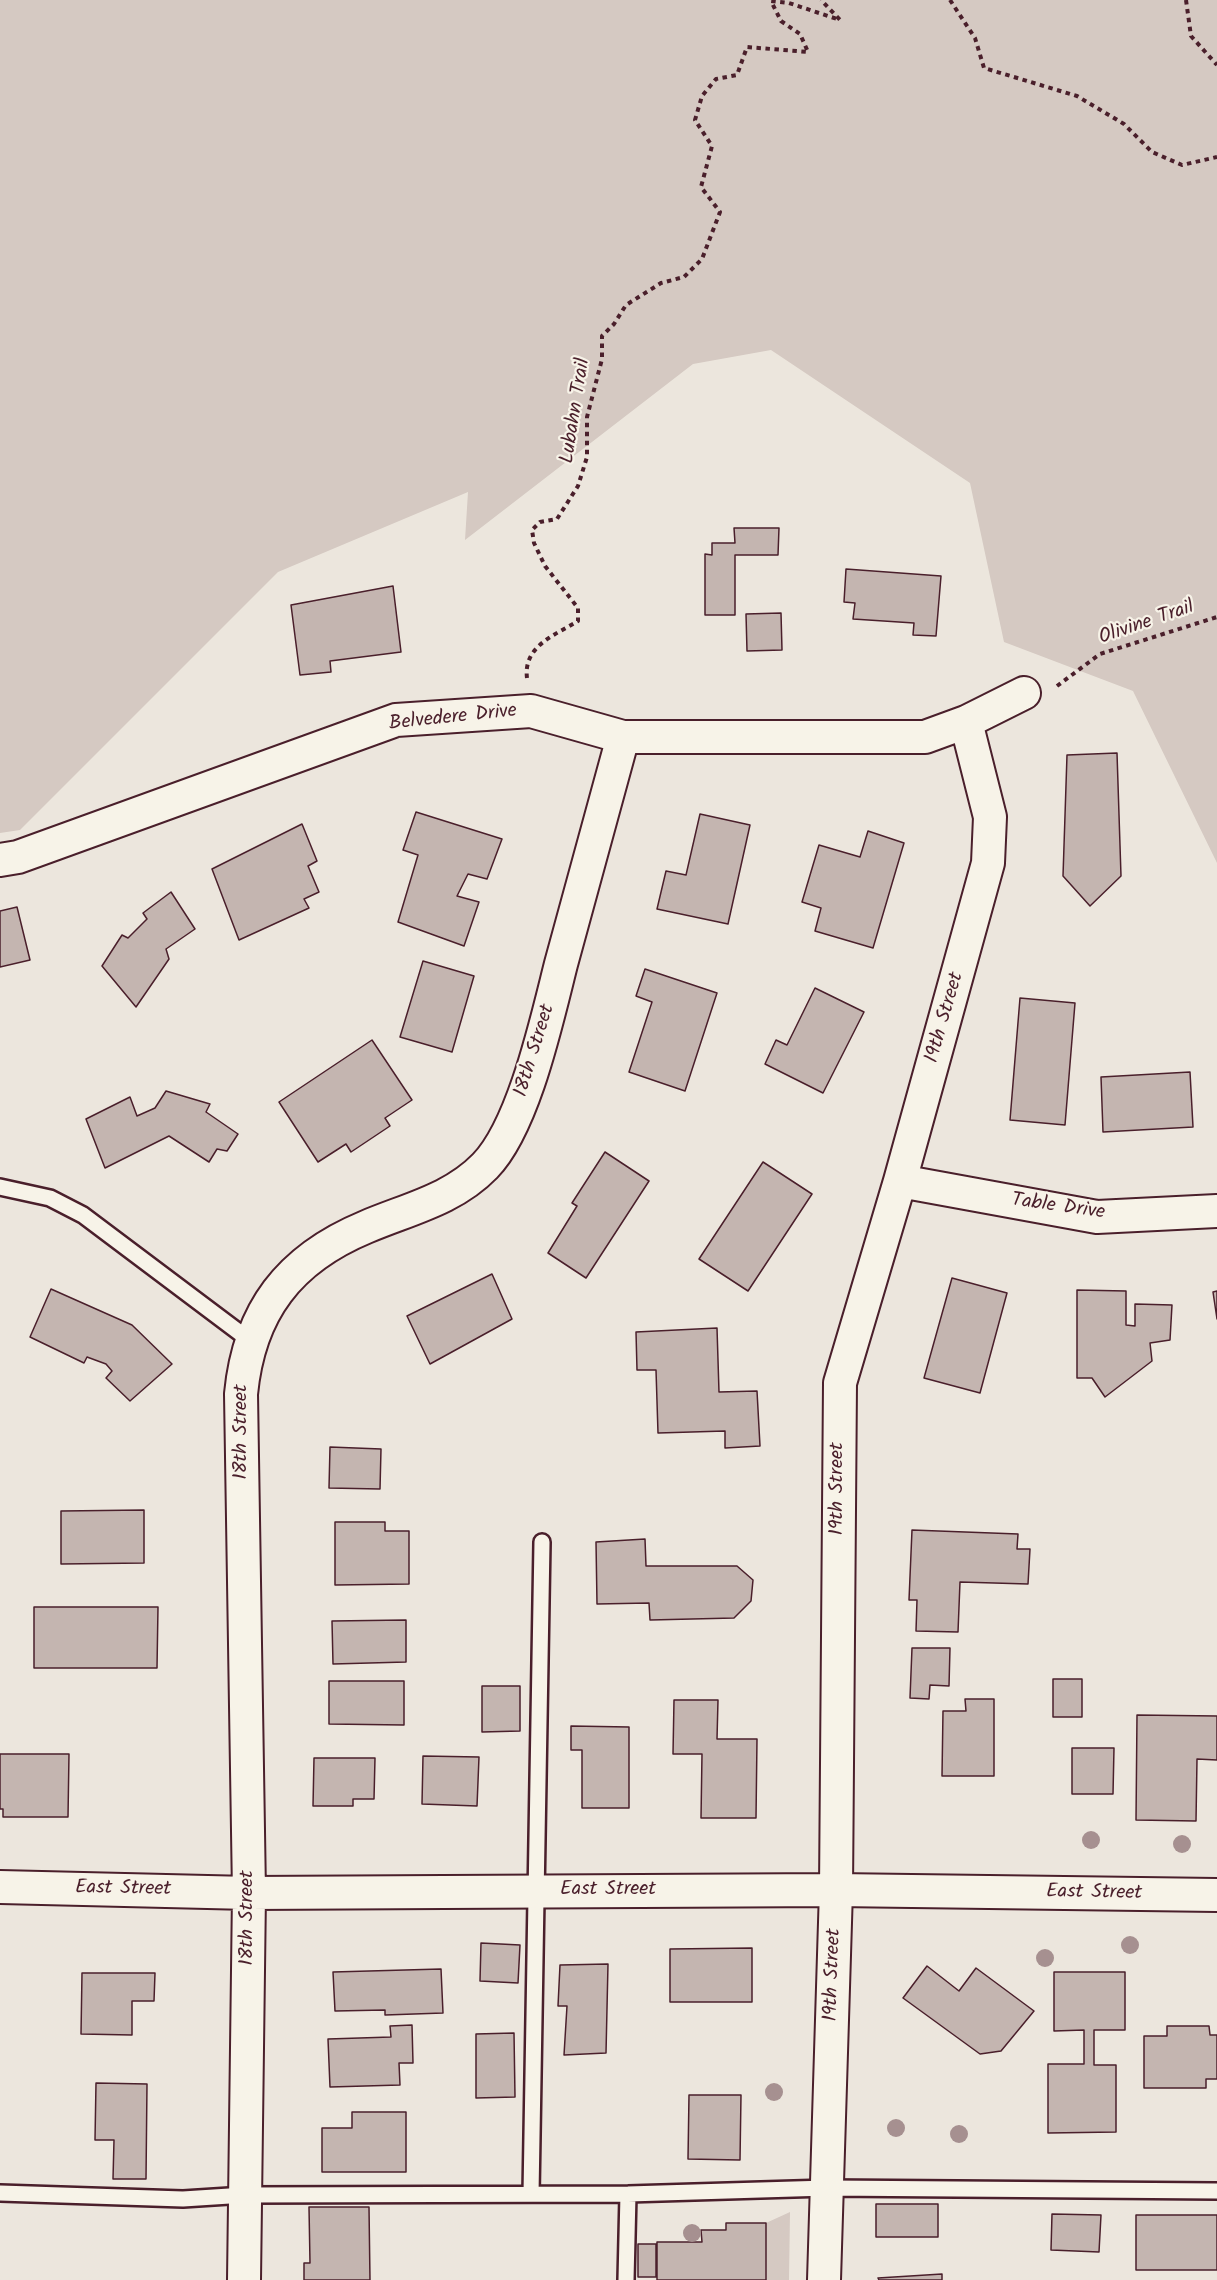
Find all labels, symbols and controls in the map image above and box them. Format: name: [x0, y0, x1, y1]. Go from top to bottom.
street label: Lubahn Trail: [557, 357, 597, 465]
street label: Olivine Trail: [1096, 597, 1198, 651]
street label: Belvedere Drive: [388, 700, 518, 738]
street label: 19th Street: [922, 970, 970, 1066]
street label: 18th Street: [511, 1002, 561, 1100]
street label: Table Drive: [1010, 1190, 1106, 1226]
street label: 18th Street: [231, 1384, 255, 1480]
street label: 19th Street: [827, 1442, 851, 1536]
street label: 18th Street: [237, 1870, 261, 1966]
street label: East Street: [75, 1877, 171, 1903]
street label: East Street: [560, 1879, 656, 1903]
street label: East Street: [1046, 1881, 1142, 1907]
street label: 19th Street: [820, 1928, 848, 2022]

